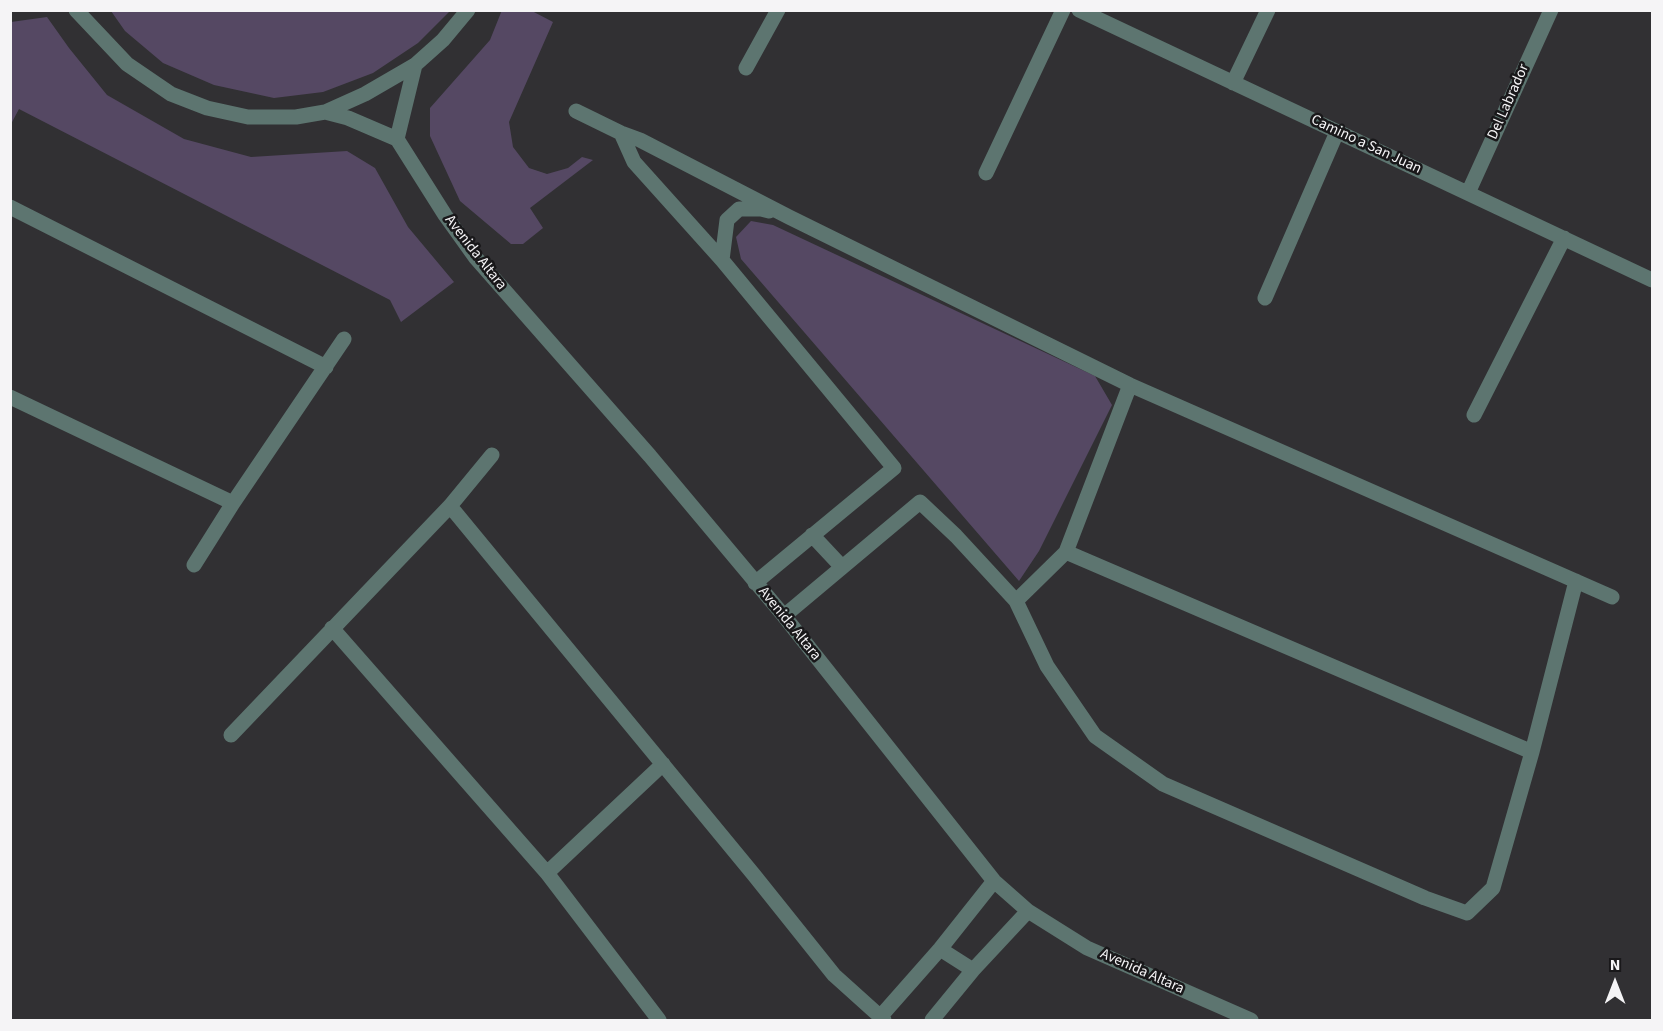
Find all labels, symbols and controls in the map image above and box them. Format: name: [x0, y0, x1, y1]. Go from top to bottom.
street label: Del Labrador: [1484, 61, 1534, 143]
street label: Camino a San Juan: [1308, 111, 1424, 179]
street label: Avenida Altara: [440, 212, 510, 294]
street label: Avenida Altara: [754, 583, 824, 665]
street label: Avenida Altara: [1097, 945, 1187, 999]
north arrow: [1585, 953, 1645, 1013]
text: N: [1610, 954, 1620, 976]

